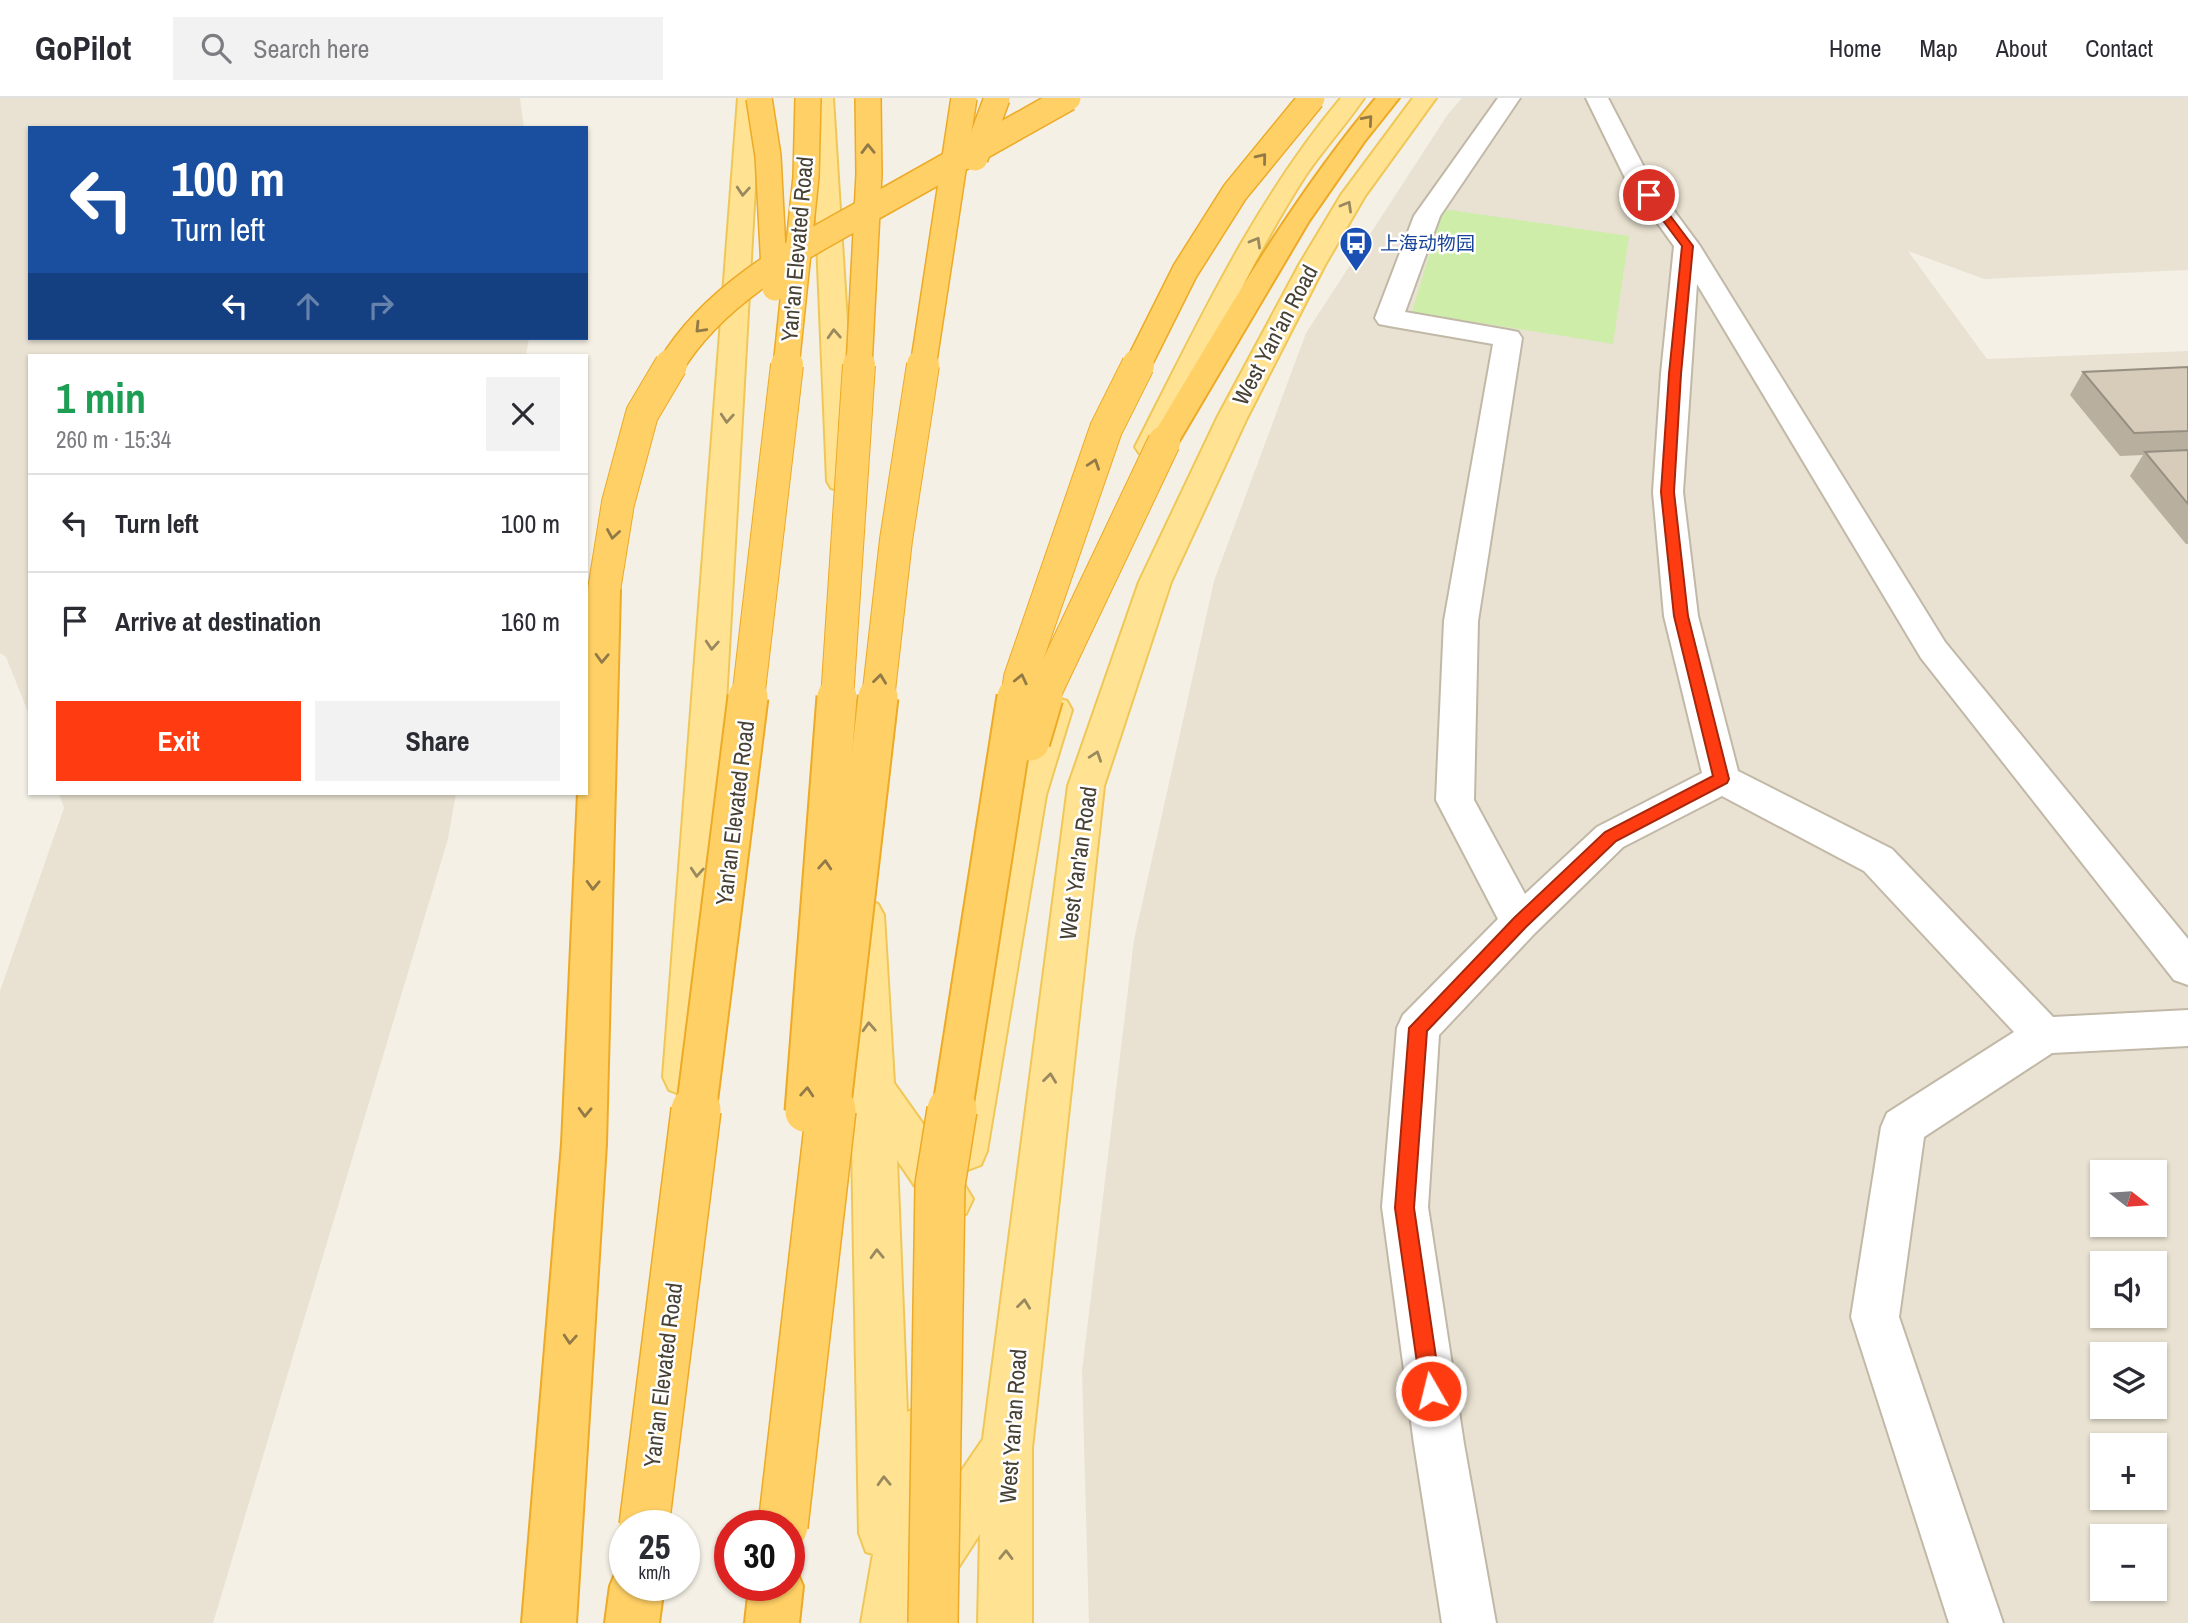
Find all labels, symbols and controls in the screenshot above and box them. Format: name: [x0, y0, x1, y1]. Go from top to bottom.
search box: [173, 17, 663, 80]
text: GoPilot: [35, 26, 131, 70]
icon: search: [197, 29, 235, 67]
text: Search here: [253, 31, 369, 66]
text: Home: [1829, 32, 1881, 64]
text: Map: [1919, 32, 1958, 64]
text: About: [1996, 32, 2047, 64]
text: Contact: [2085, 32, 2153, 64]
one-way arrow: [1360, 116, 1372, 129]
one-way arrow: [861, 143, 876, 154]
text: 100 m: [171, 145, 285, 211]
icon: left: [56, 154, 147, 245]
one-way arrow: [1254, 154, 1266, 167]
street label: Yan'an Elevated Road: [773, 155, 820, 343]
pin: [1619, 165, 1679, 225]
icon: arrive: [1630, 176, 1668, 214]
one-way arrow: [735, 185, 750, 196]
one-way arrow: [1339, 201, 1352, 214]
text: Turn left: [171, 208, 265, 251]
bus stop icon: 上海动物园: [1337, 224, 1375, 273]
place label: 上海动物园: [1380, 230, 1475, 256]
one-way arrow: [1247, 236, 1260, 249]
street label: West Yan'an Road: [1225, 259, 1325, 410]
icon: left: [216, 287, 254, 325]
icon: ahead: [289, 287, 327, 325]
icon: right: [362, 287, 400, 325]
one-way arrow: [696, 320, 709, 333]
one-way arrow: [827, 329, 842, 340]
text: 1 min: [56, 370, 146, 426]
button: close: [486, 377, 560, 451]
one-way arrow: [720, 412, 735, 423]
text: 260 m · 15:34: [56, 424, 171, 455]
one-way arrow: [1086, 458, 1100, 471]
icon: left: [56, 504, 94, 542]
text: Turn left: [115, 506, 199, 541]
text: 100 m: [501, 506, 560, 541]
one-way arrow: [606, 528, 621, 540]
icon: arrive: [56, 602, 94, 640]
text: Arrive at destination: [115, 604, 321, 639]
text: 160 m: [501, 604, 560, 639]
one-way arrow: [705, 639, 720, 650]
one-way arrow: [594, 653, 609, 664]
one-way arrow: [1013, 673, 1027, 685]
one-way arrow: [873, 674, 888, 685]
button: Exit: [56, 701, 301, 781]
button: Share: [315, 701, 560, 781]
street label: Yan'an Elevated Road: [708, 719, 761, 907]
one-way arrow: [1088, 751, 1102, 763]
street label: West Yan'an Road: [1051, 784, 1104, 942]
one-way arrow: [817, 859, 832, 870]
one-way arrow: [690, 866, 705, 877]
one-way arrow: [586, 880, 601, 891]
one-way arrow: [862, 1021, 877, 1032]
one-way arrow: [1043, 1072, 1058, 1084]
one-way arrow: [799, 1086, 814, 1097]
one-way arrow: [577, 1107, 592, 1118]
north arrow: [2090, 1160, 2166, 1237]
map controls: [2090, 1160, 2167, 1601]
one-way arrow: [870, 1248, 885, 1259]
button: sound: [2090, 1251, 2167, 1328]
street label: Yan'an Elevated Road: [636, 1281, 689, 1469]
one-way arrow: [1016, 1298, 1031, 1310]
one-way arrow: [562, 1334, 577, 1345]
button: layers: [2090, 1342, 2167, 1419]
street label: West Yan'an Road: [992, 1348, 1033, 1504]
position arrow: [1394, 1354, 1468, 1428]
button: +: [2090, 1433, 2167, 1510]
one-way arrow: [876, 1476, 891, 1487]
speed limit sign: 30: [714, 1510, 805, 1601]
text: 25: [639, 1523, 670, 1570]
button: −: [2090, 1524, 2167, 1601]
one-way arrow: [998, 1549, 1014, 1560]
text: km/h: [639, 1560, 671, 1585]

